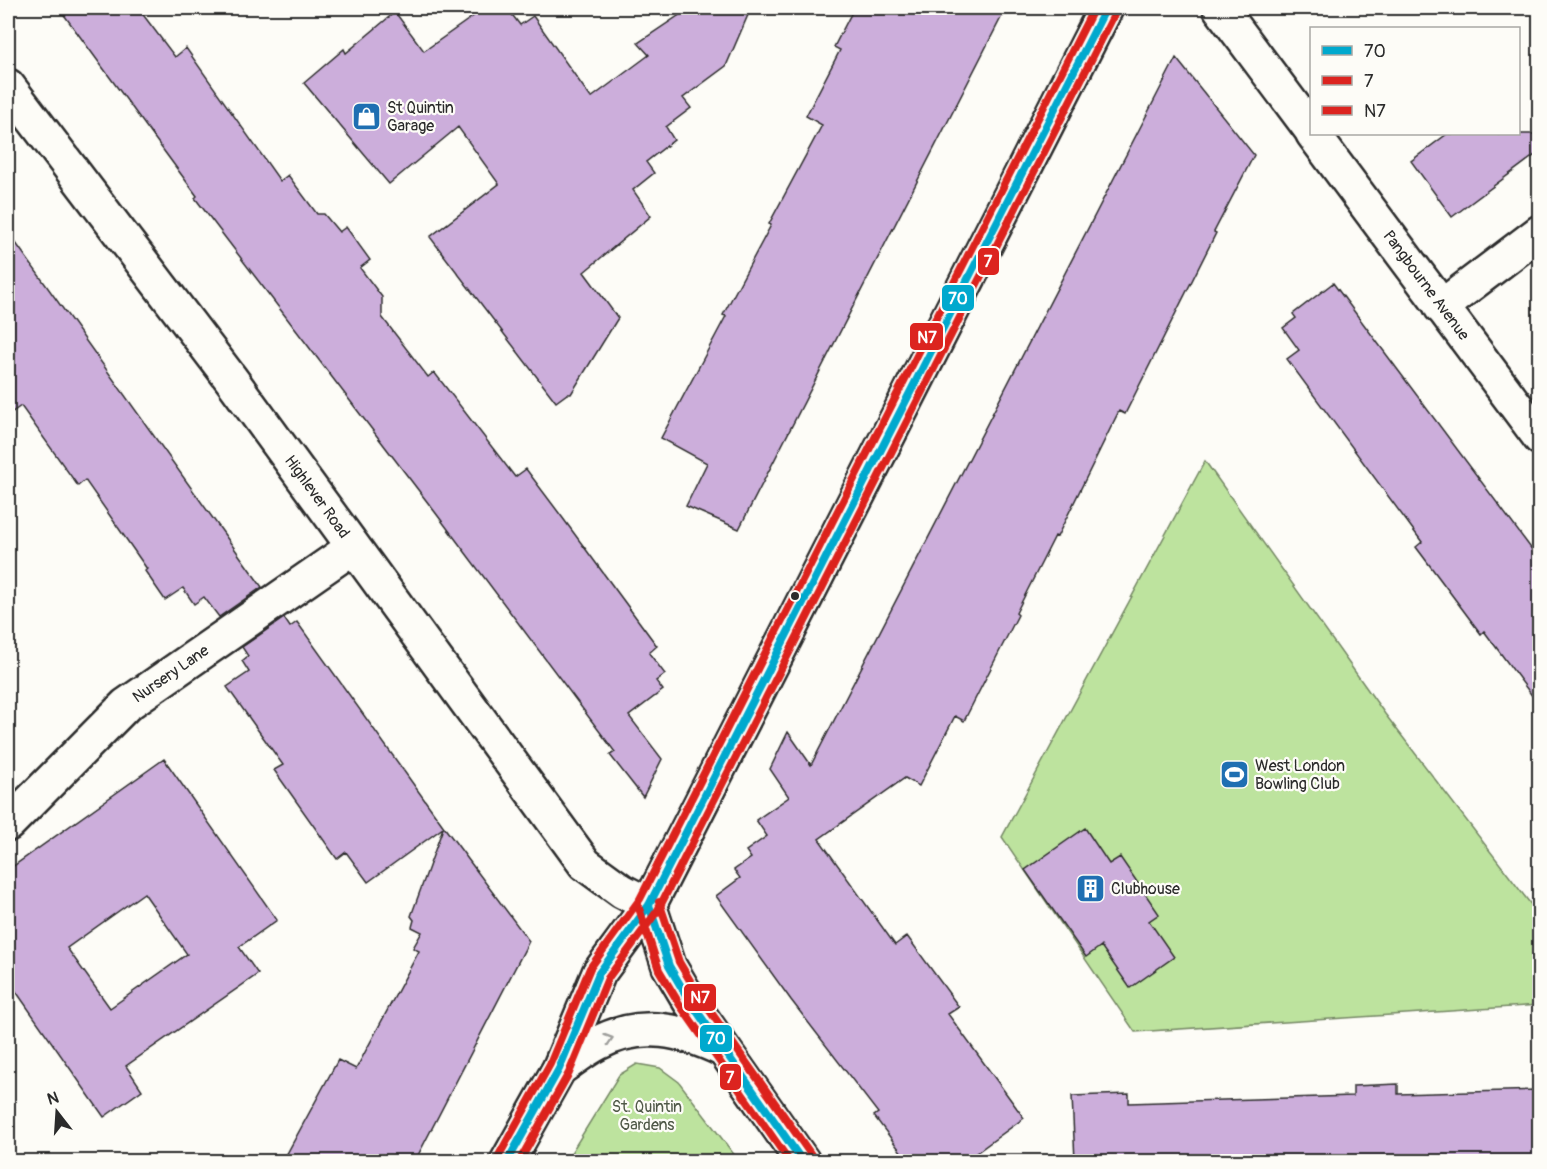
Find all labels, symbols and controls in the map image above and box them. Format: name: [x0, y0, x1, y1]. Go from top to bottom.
legend: [1310, 27, 1520, 135]
text: 70: [1364, 40, 1386, 63]
text: 7: [1364, 70, 1374, 93]
place label: St Quintin Garage: [387, 98, 454, 136]
text: N7: [1364, 100, 1386, 123]
shop icon: St Quintin Garage: [350, 101, 382, 133]
street label: Pangbourne Avenue: [1379, 226, 1474, 344]
line badge: 7: [977, 247, 1000, 276]
text: 7: [984, 252, 993, 272]
line badge: 70: [941, 284, 975, 312]
text: 70: [948, 289, 968, 309]
line badge: N7: [909, 322, 944, 351]
text: N7: [917, 328, 937, 348]
street label: Highlever Road: [280, 451, 354, 542]
unlabelled marker: [789, 590, 801, 602]
street label: Nursery Lane: [129, 640, 213, 707]
place label: West London Bowling Club: [1255, 756, 1345, 794]
sports icon: West London Bowling Club: [1218, 759, 1250, 791]
building icon: Clubhouse: [1074, 873, 1106, 905]
place label: Clubhouse: [1111, 879, 1180, 899]
line badge: N7: [683, 983, 717, 1012]
text: N7: [690, 988, 710, 1008]
line badge: 70: [699, 1024, 733, 1053]
text: 70: [706, 1029, 726, 1049]
one-way arrow: [603, 1034, 613, 1047]
line badge: 7: [719, 1063, 742, 1091]
text: 7: [726, 1068, 735, 1088]
north arrow: [27, 1082, 87, 1142]
text: N: [45, 1087, 61, 1110]
park label: St. Quintin Gardens: [612, 1097, 682, 1135]

